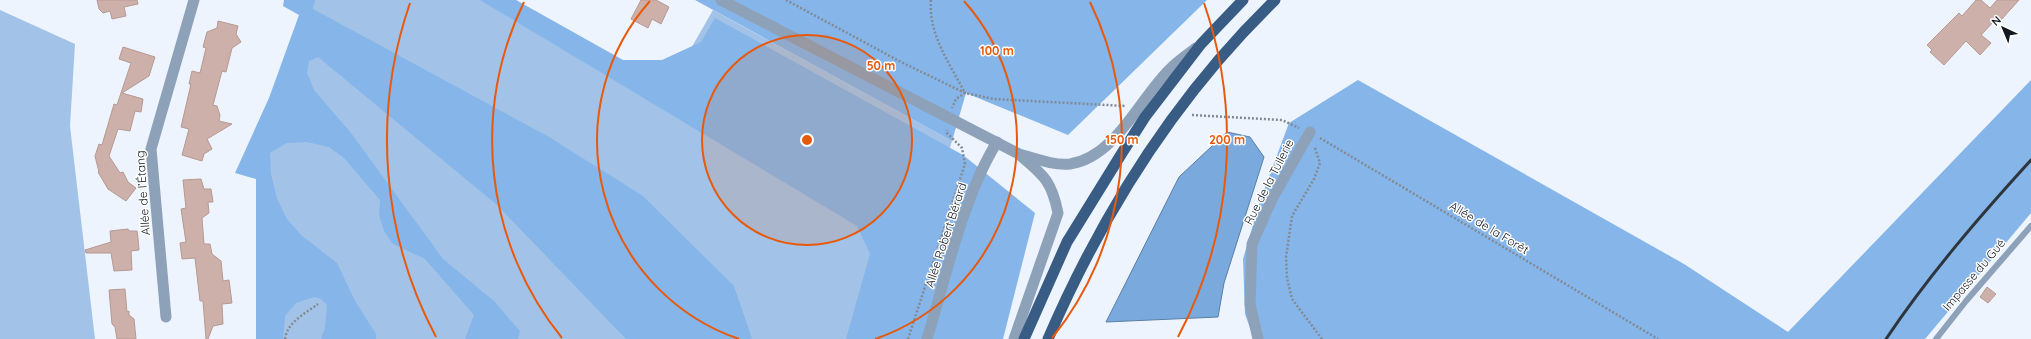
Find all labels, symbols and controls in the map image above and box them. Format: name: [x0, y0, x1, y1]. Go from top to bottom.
north arrow: [1983, 8, 2023, 48]
text: N: [1988, 13, 2004, 29]
text: 100 m: [980, 43, 1014, 58]
text: 50 m: [867, 58, 895, 73]
text: 150 m: [1105, 132, 1139, 147]
text: 200 m: [1209, 132, 1245, 147]
centre of rings: [800, 133, 814, 147]
street label: Rue de la Tuilerie: [1241, 136, 1297, 227]
street label: Allée de l’Étang: [132, 150, 153, 236]
street label: Allée Robert Bérard: [922, 181, 970, 289]
street label: Allée de la Forêt: [1447, 198, 1532, 257]
street label: Impasse du Gué: [1939, 235, 2008, 314]

